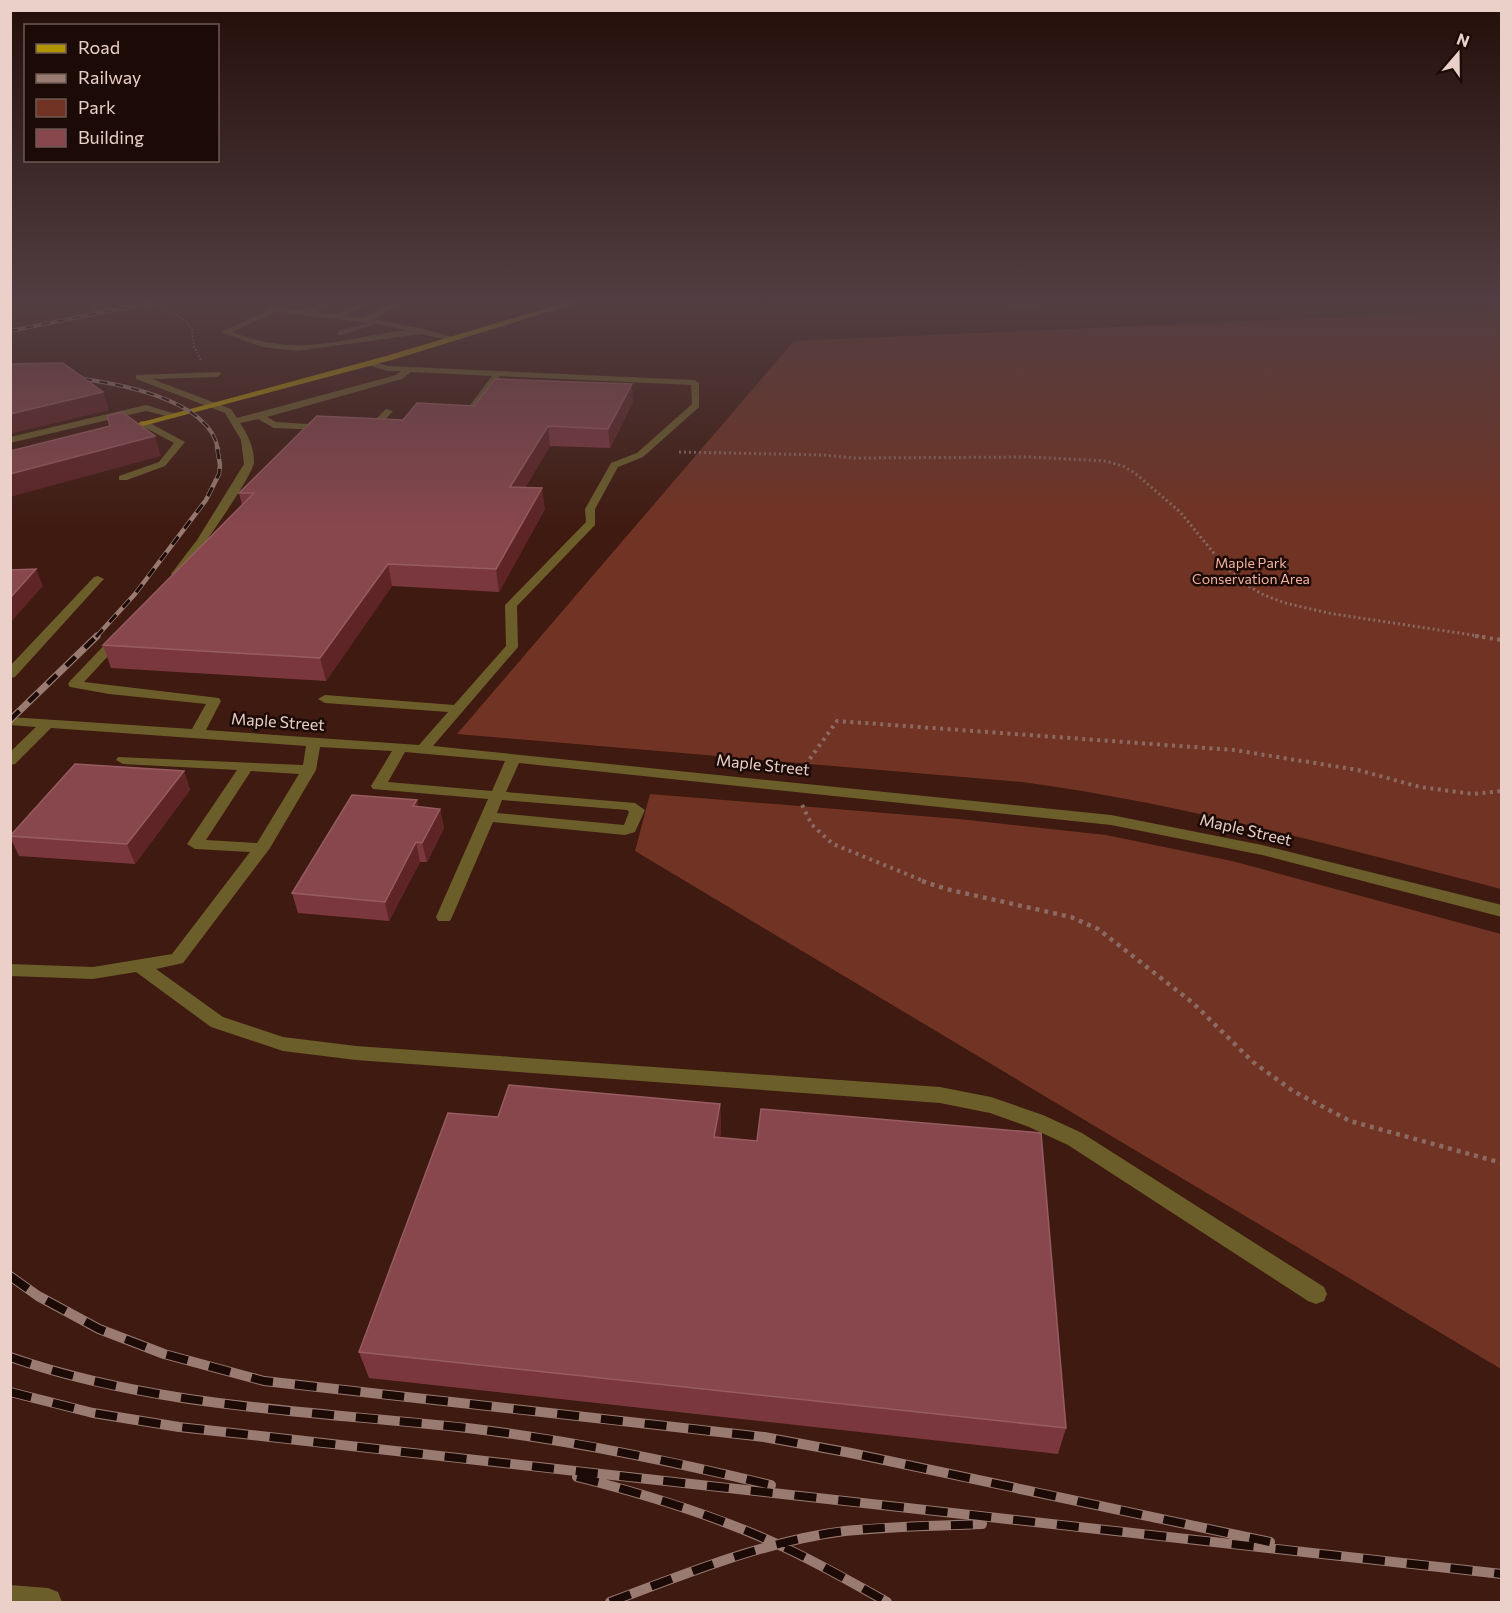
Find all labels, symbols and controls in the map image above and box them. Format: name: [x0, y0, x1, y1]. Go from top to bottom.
legend: [24, 24, 219, 162]
north arrow: [1428, 24, 1488, 84]
text: N: [1454, 28, 1472, 50]
text: Road: [78, 36, 120, 58]
text: Railway: [78, 66, 141, 88]
text: Park: [78, 96, 116, 118]
text: Building: [78, 126, 144, 148]
park label: Maple Park Conservation Area: [1192, 554, 1310, 587]
street label: Maple Street: [231, 708, 326, 734]
street label: Maple Street: [715, 750, 811, 778]
street label: Maple Street: [1198, 809, 1294, 849]

